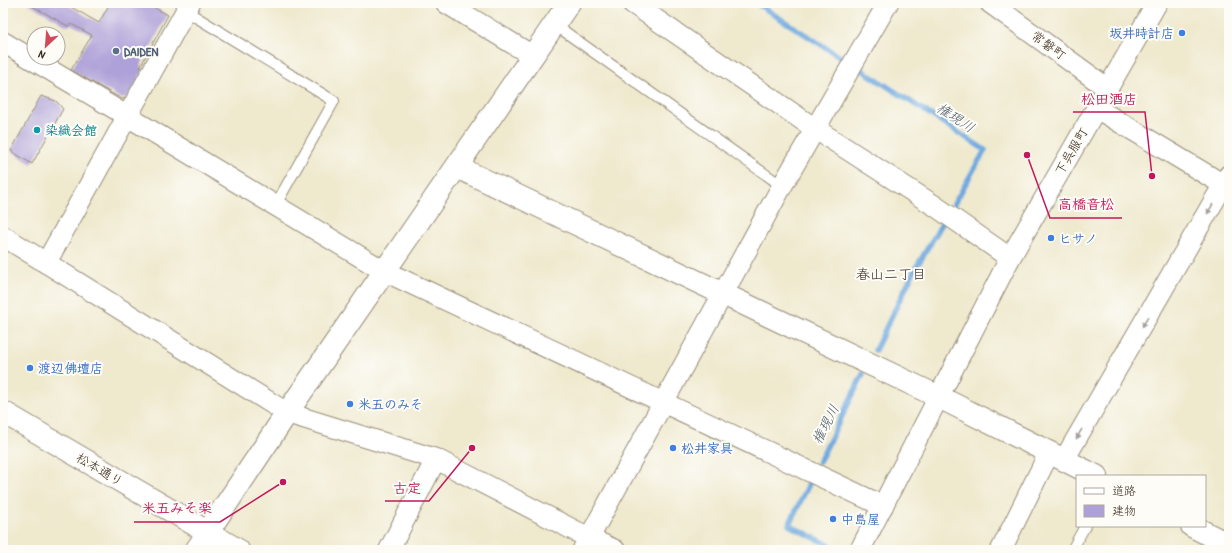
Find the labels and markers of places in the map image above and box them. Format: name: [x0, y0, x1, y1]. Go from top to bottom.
place label: 坂井時計店: [1109, 24, 1174, 42]
marker: 坂井時計店: [1177, 28, 1187, 38]
place label: DAIDEN: [124, 42, 158, 60]
marker: DAIDEN: [111, 46, 121, 56]
callout: 松田酒店: [1073, 86, 1145, 112]
place label: 染織会館: [45, 121, 97, 139]
marker: 染織会館: [32, 125, 42, 135]
callout: 高橋音松: [1050, 192, 1122, 218]
place label: ヒサノ: [1059, 229, 1097, 247]
marker: ヒサノ: [1046, 233, 1056, 243]
place label: 渡辺佛壇店: [38, 359, 103, 377]
marker: 渡辺佛壇店: [25, 363, 35, 373]
place label: 米五のみそ: [358, 395, 423, 413]
marker: 米五のみそ: [345, 399, 355, 409]
place label: 松井家具: [681, 439, 733, 457]
marker: 松井家具: [668, 443, 678, 453]
callout: 古定: [385, 475, 429, 501]
callout: 米五みそ楽: [134, 496, 220, 522]
place label: 中島屋: [841, 510, 880, 528]
marker: 中島屋: [828, 514, 838, 524]

